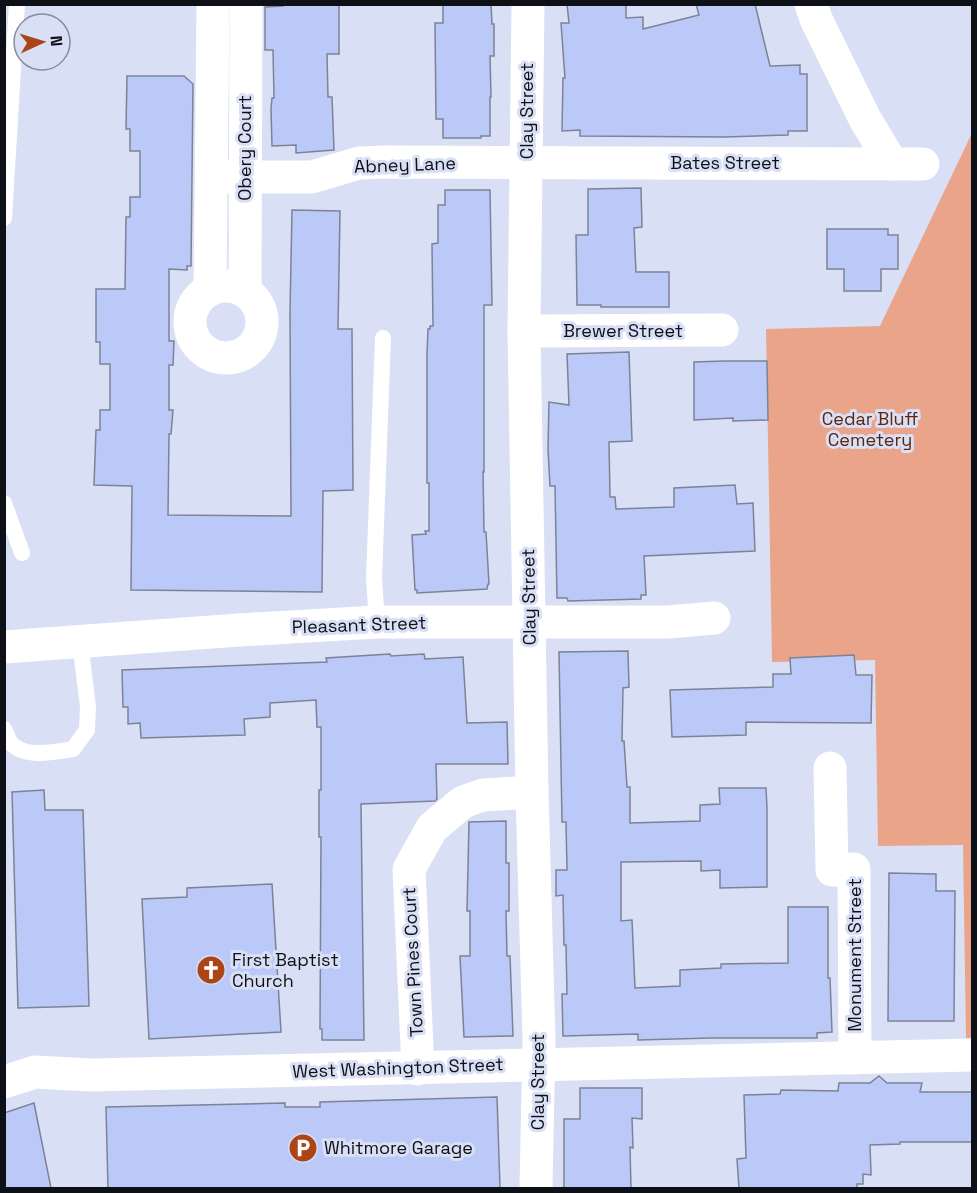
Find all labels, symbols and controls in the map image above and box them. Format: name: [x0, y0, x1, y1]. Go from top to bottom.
north arrow: [12, 12, 72, 72]
text: N: [46, 35, 67, 47]
street label: Clay Street: [515, 63, 538, 159]
street label: Obery Court: [233, 95, 256, 201]
street label: Abney Lane: [354, 151, 456, 178]
street label: Bates Street: [670, 151, 780, 174]
street label: Brewer Street: [563, 319, 683, 342]
park label: Cedar Bluff Cemetery: [822, 407, 919, 451]
street label: Clay Street: [516, 548, 541, 646]
street label: Pleasant Street: [291, 611, 427, 638]
street label: Monument Street: [843, 878, 866, 1032]
street label: Town Pines Court: [397, 887, 428, 1037]
place label: First Baptist Church: [232, 948, 339, 992]
church icon: First Baptist Church: [195, 954, 227, 986]
street label: Clay Street: [526, 1034, 549, 1130]
street label: West Washington Street: [292, 1052, 504, 1083]
parking icon: Whitmore Garage: [287, 1132, 319, 1164]
place label: Whitmore Garage: [324, 1136, 473, 1159]

